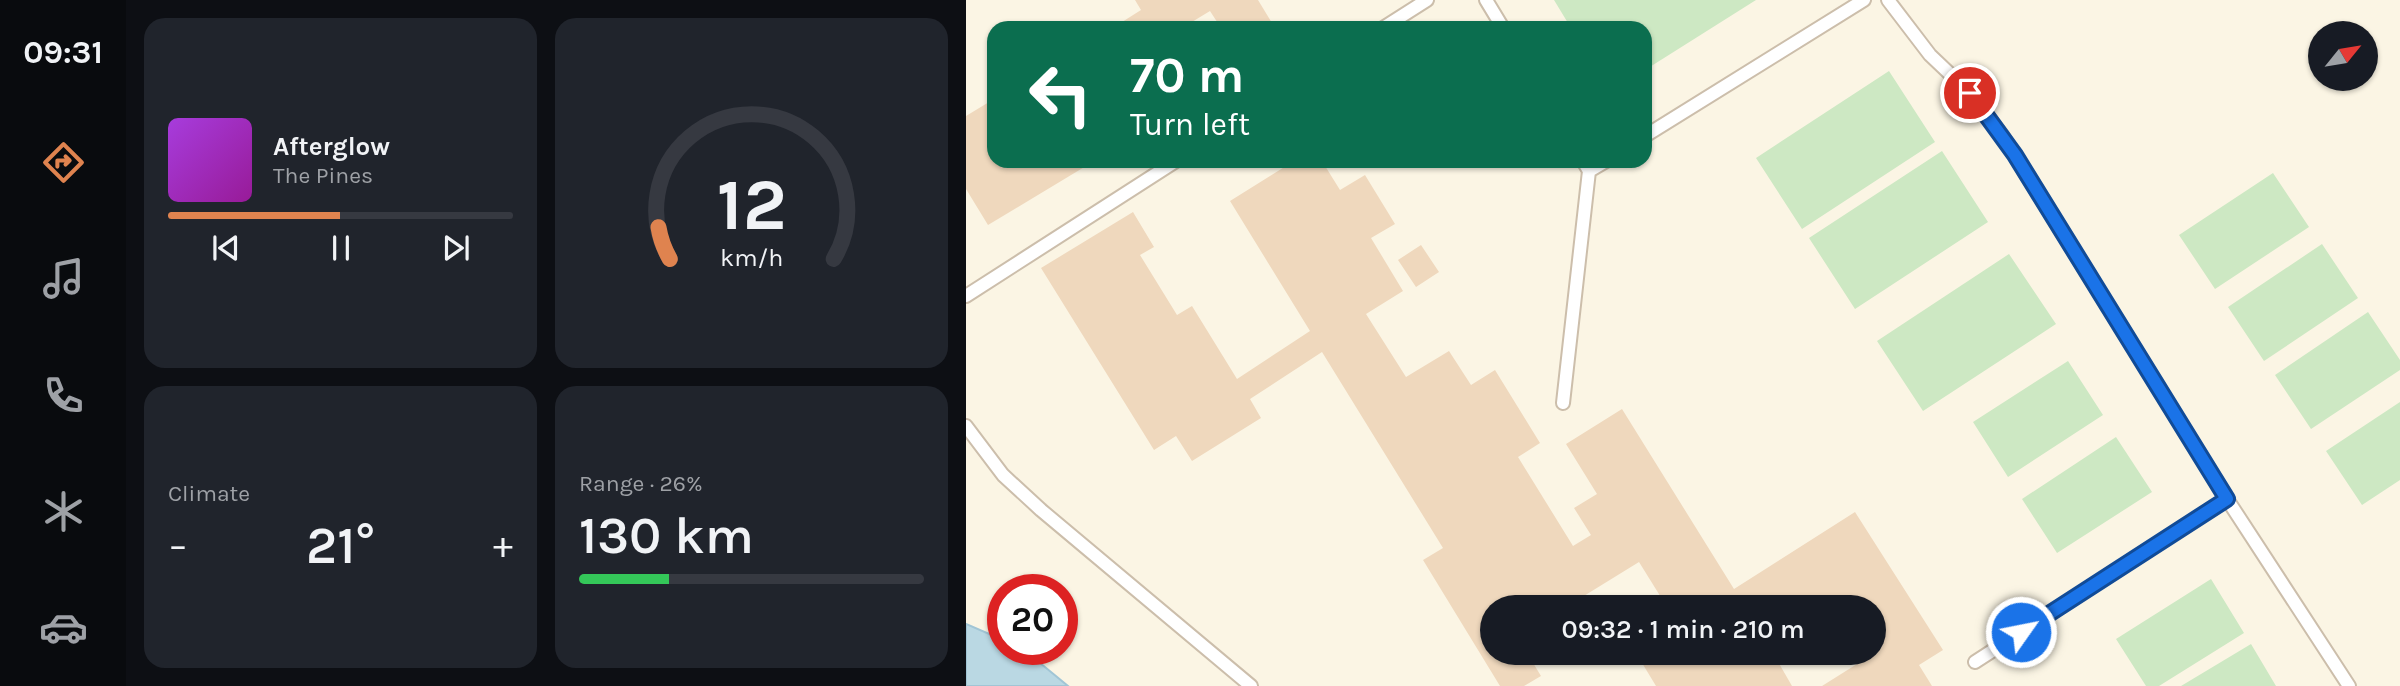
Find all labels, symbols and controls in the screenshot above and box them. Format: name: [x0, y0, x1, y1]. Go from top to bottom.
north arrow: [2308, 21, 2378, 91]
map controls: [2308, 21, 2378, 91]
text: 09:31: [23, 34, 103, 71]
text: 70 m: [1130, 47, 1244, 104]
icon: left: [1015, 49, 1106, 140]
pin: [1940, 63, 2000, 123]
icon: arrive: [1951, 74, 1989, 112]
text: Turn left: [1130, 106, 1250, 143]
text: Afterglow: [273, 131, 390, 162]
icon: directions: [39, 138, 88, 187]
text: The Pines: [273, 162, 373, 189]
text: 12: [717, 162, 787, 247]
icon: previous: [207, 229, 245, 267]
icon: pause: [322, 229, 360, 267]
icon: next: [437, 229, 475, 267]
text: km/h: [720, 243, 783, 272]
icon: music: [39, 254, 88, 303]
icon: phone: [39, 371, 88, 420]
text: Range · 26%: [579, 470, 703, 497]
text: Climate: [168, 480, 250, 507]
icon: climate: [39, 487, 88, 536]
text: 130 km: [579, 505, 754, 566]
text: 21°: [306, 515, 375, 576]
text: −: [168, 523, 188, 568]
text: +: [493, 523, 513, 568]
speed limit sign: 20: [987, 574, 1078, 665]
position arrow: [1984, 595, 2058, 669]
icon: car: [39, 603, 88, 652]
text: 09:32 · 1 min · 210 m: [1562, 614, 1804, 645]

